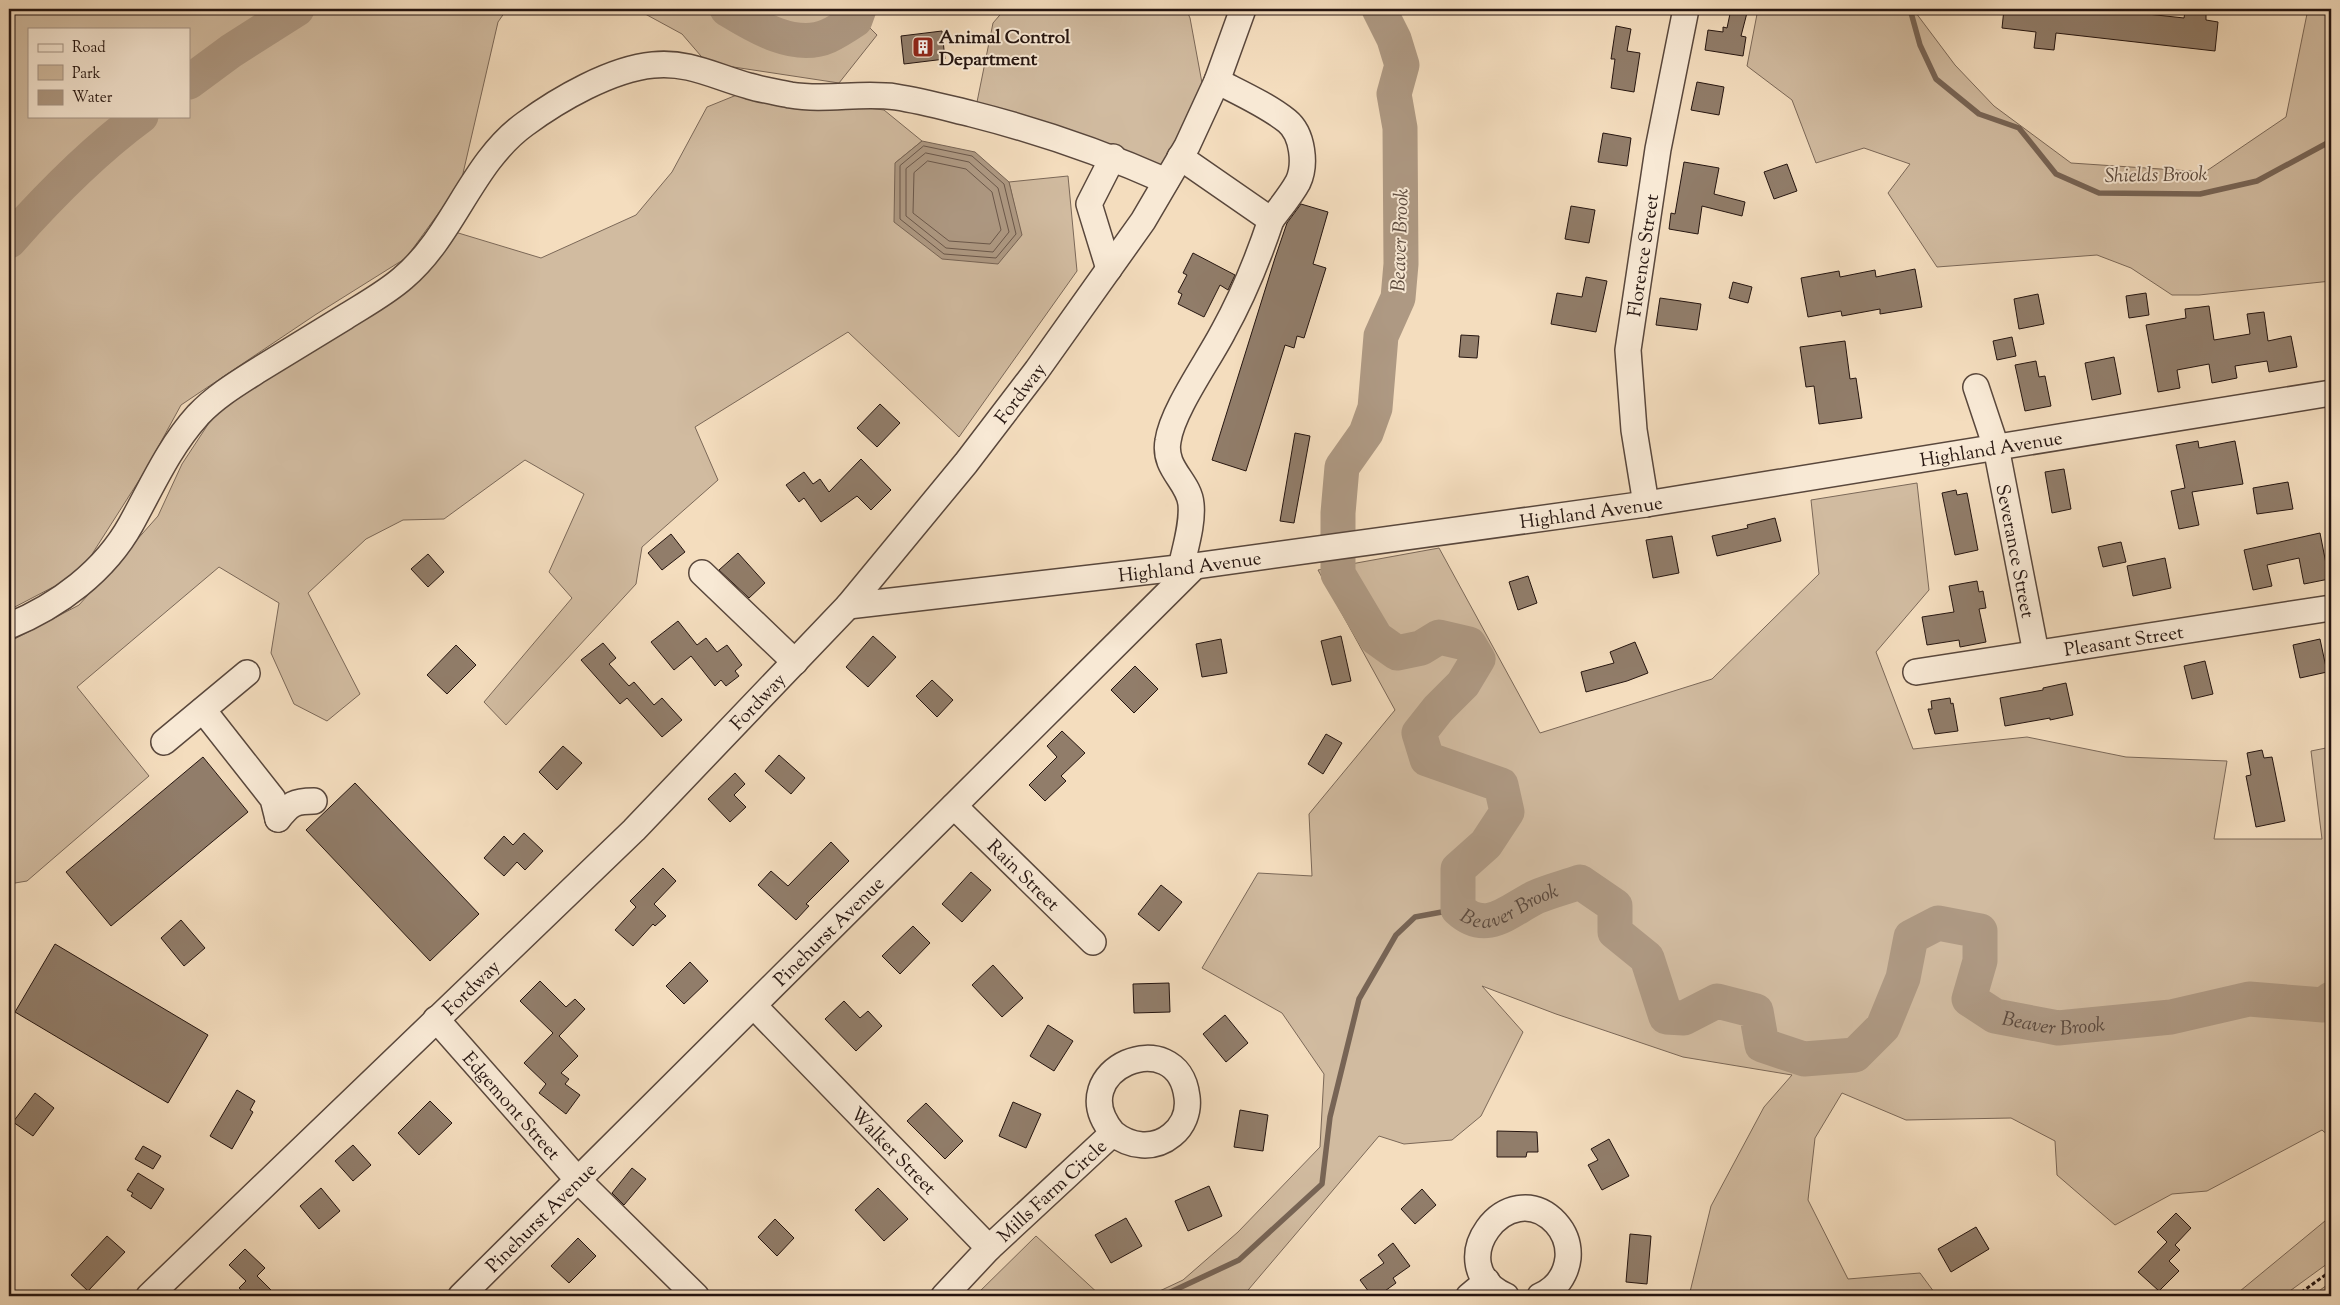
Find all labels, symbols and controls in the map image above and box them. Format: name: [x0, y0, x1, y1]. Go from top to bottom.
place label: Animal Control Department: [939, 25, 1071, 74]
legend: [28, 28, 190, 118]
building icon: Animal Control Department: [911, 35, 935, 59]
text: Road: [72, 38, 106, 59]
text: Park: [72, 64, 101, 85]
text: Water: [72, 88, 113, 109]
water label: Shields Brook: [2104, 161, 2208, 192]
water label: Beaver Brook: [1385, 188, 1418, 292]
street label: Florence Street: [1622, 192, 1667, 319]
street label: Fordway: [989, 358, 1054, 431]
street label: Highland Avenue: [1918, 426, 2065, 475]
street label: Severance Street: [1988, 482, 2040, 621]
street label: Highland Avenue: [1518, 490, 1665, 537]
street label: Highland Avenue: [1117, 546, 1264, 591]
street label: Pleasant Street: [2062, 620, 2186, 665]
street label: Fordway: [725, 668, 794, 738]
street label: Rain Street: [980, 834, 1065, 919]
street label: Pinehurst Avenue: [769, 871, 892, 994]
water label: Beaver Brook: [1454, 878, 1562, 938]
street label: Fordway: [438, 954, 508, 1023]
water label: Beaver Brook: [1999, 1006, 2106, 1045]
street label: Edgemont Street: [455, 1047, 566, 1167]
street label: Walker Street: [843, 1102, 942, 1202]
street label: Mills Farm Circle: [992, 1134, 1114, 1250]
street label: Pinehurst Avenue: [481, 1158, 604, 1280]

